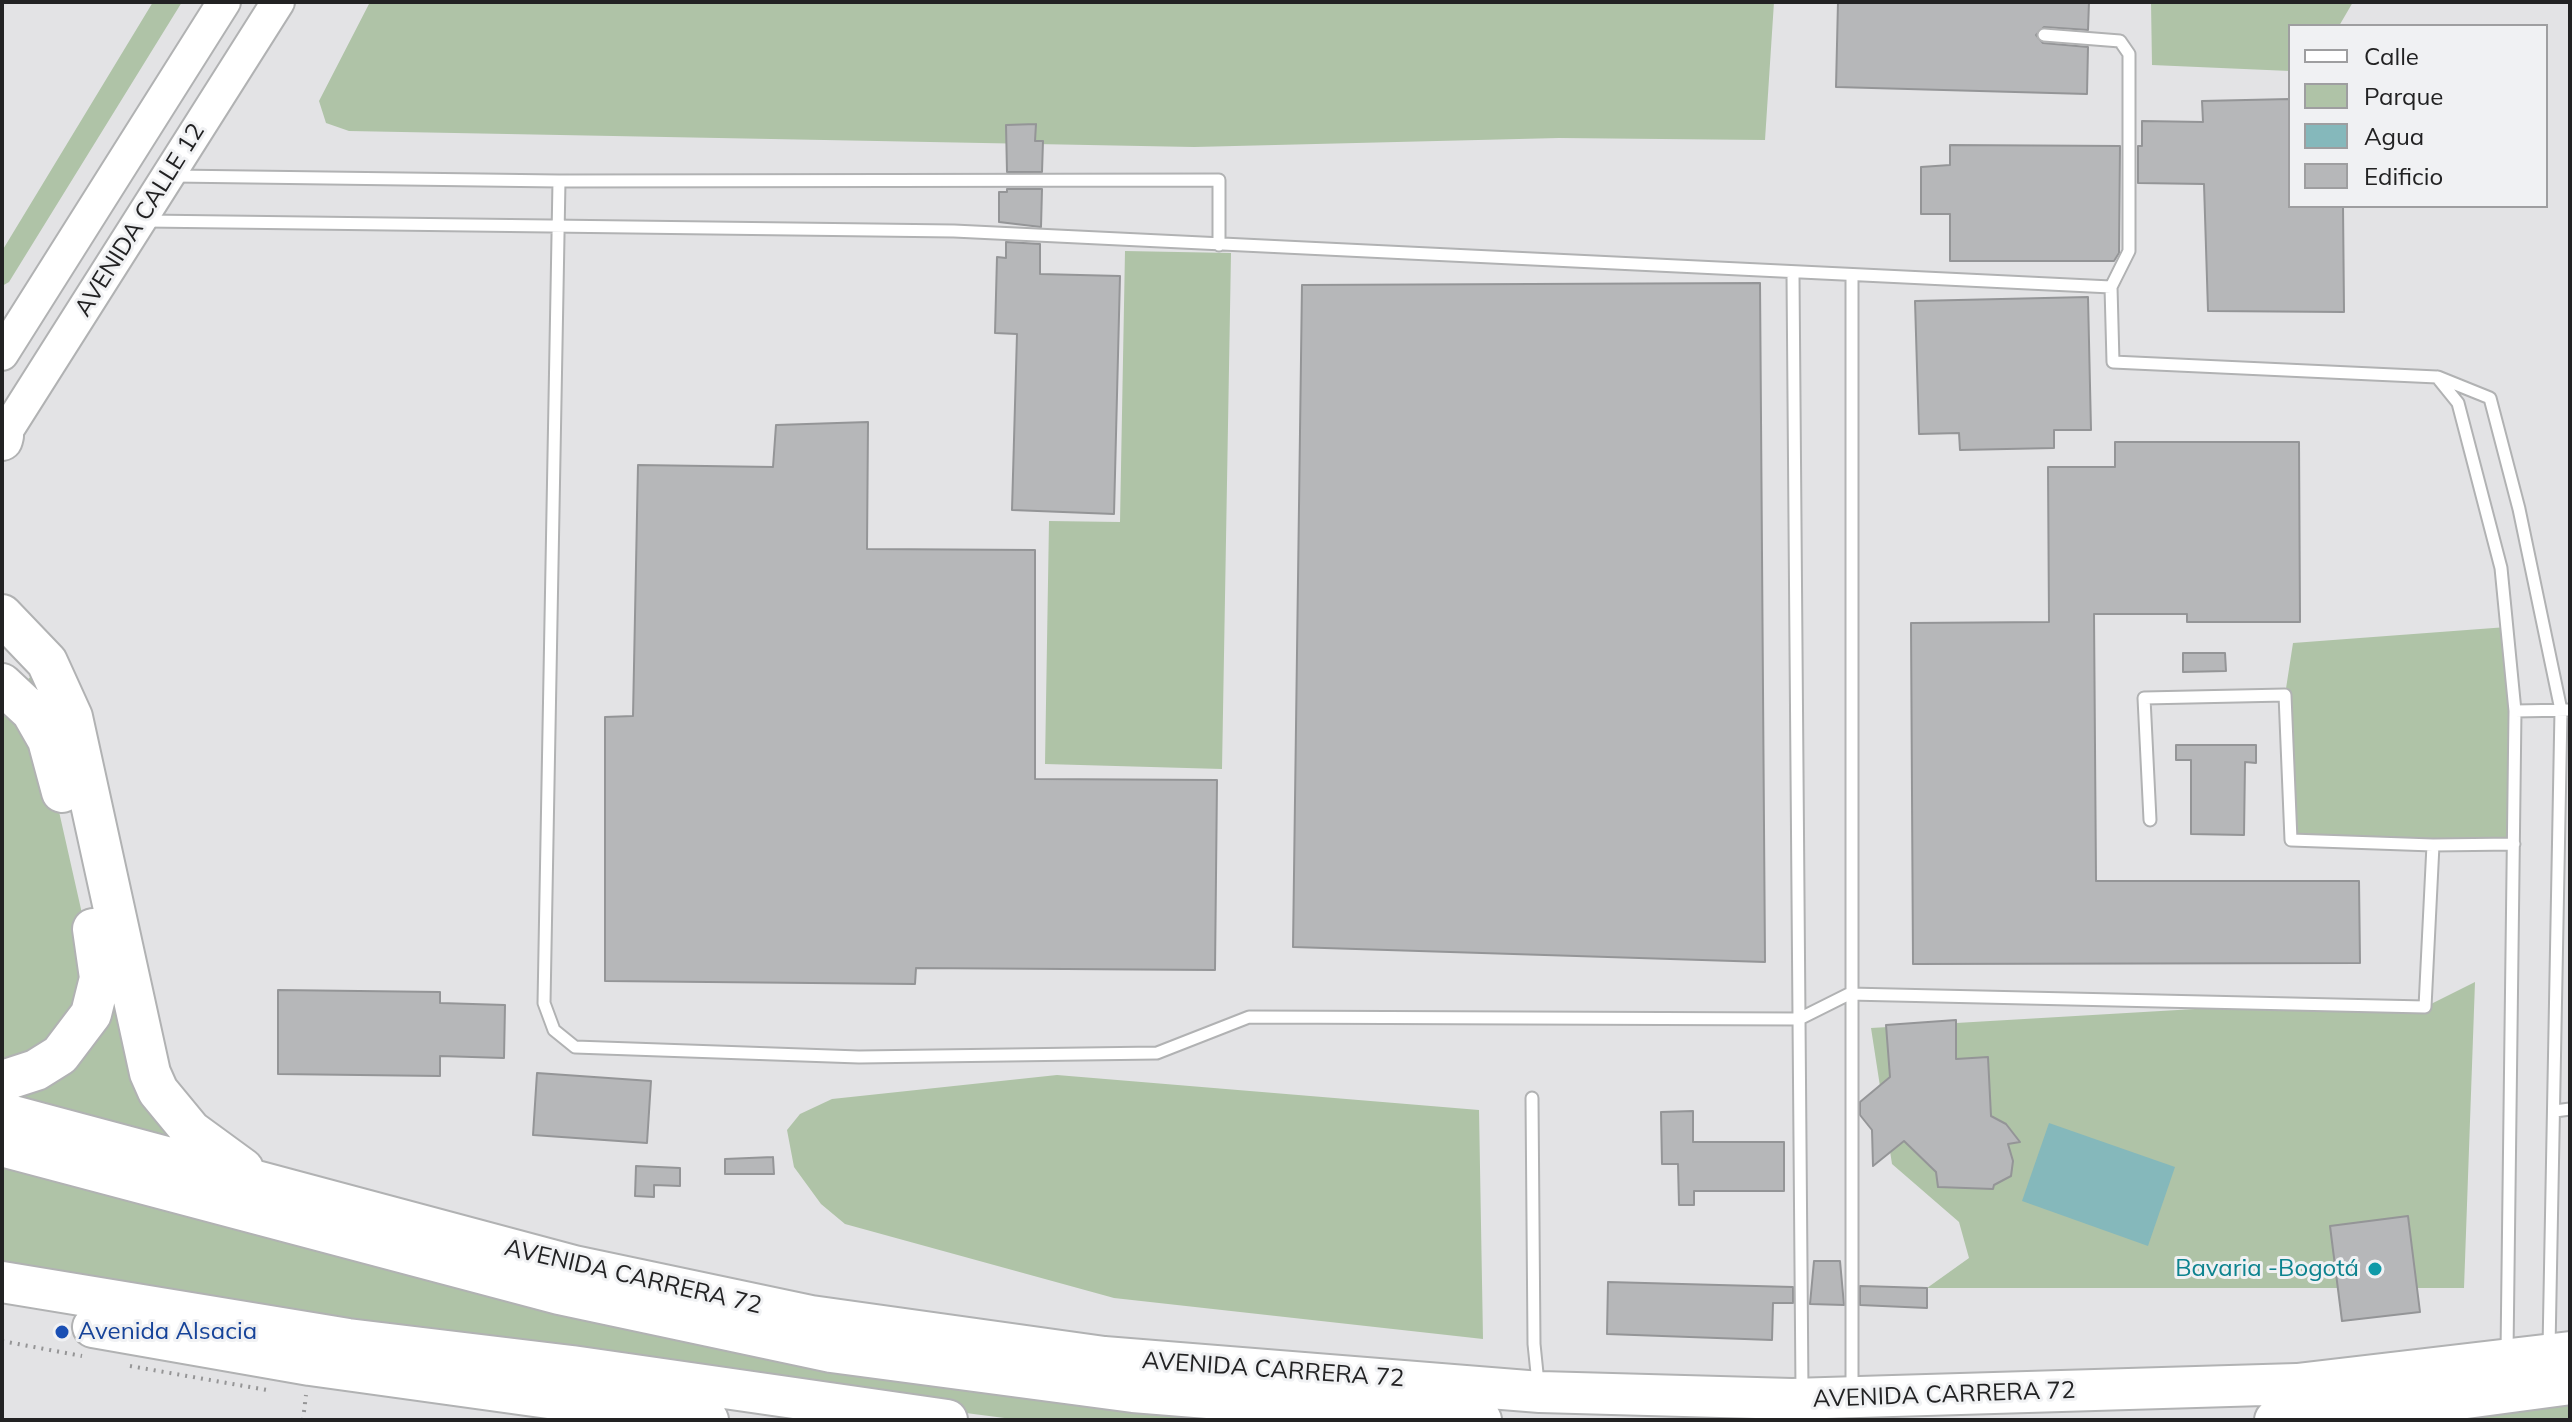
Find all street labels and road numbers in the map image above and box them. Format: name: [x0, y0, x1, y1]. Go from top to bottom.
street label: AVENIDA CALLE 12: [69, 118, 211, 322]
street label: AVENIDA CARRERA 72: [502, 1233, 764, 1321]
street label: AVENIDA CARRERA 72: [1141, 1346, 1405, 1394]
street label: AVENIDA CARRERA 72: [1812, 1376, 2076, 1414]

